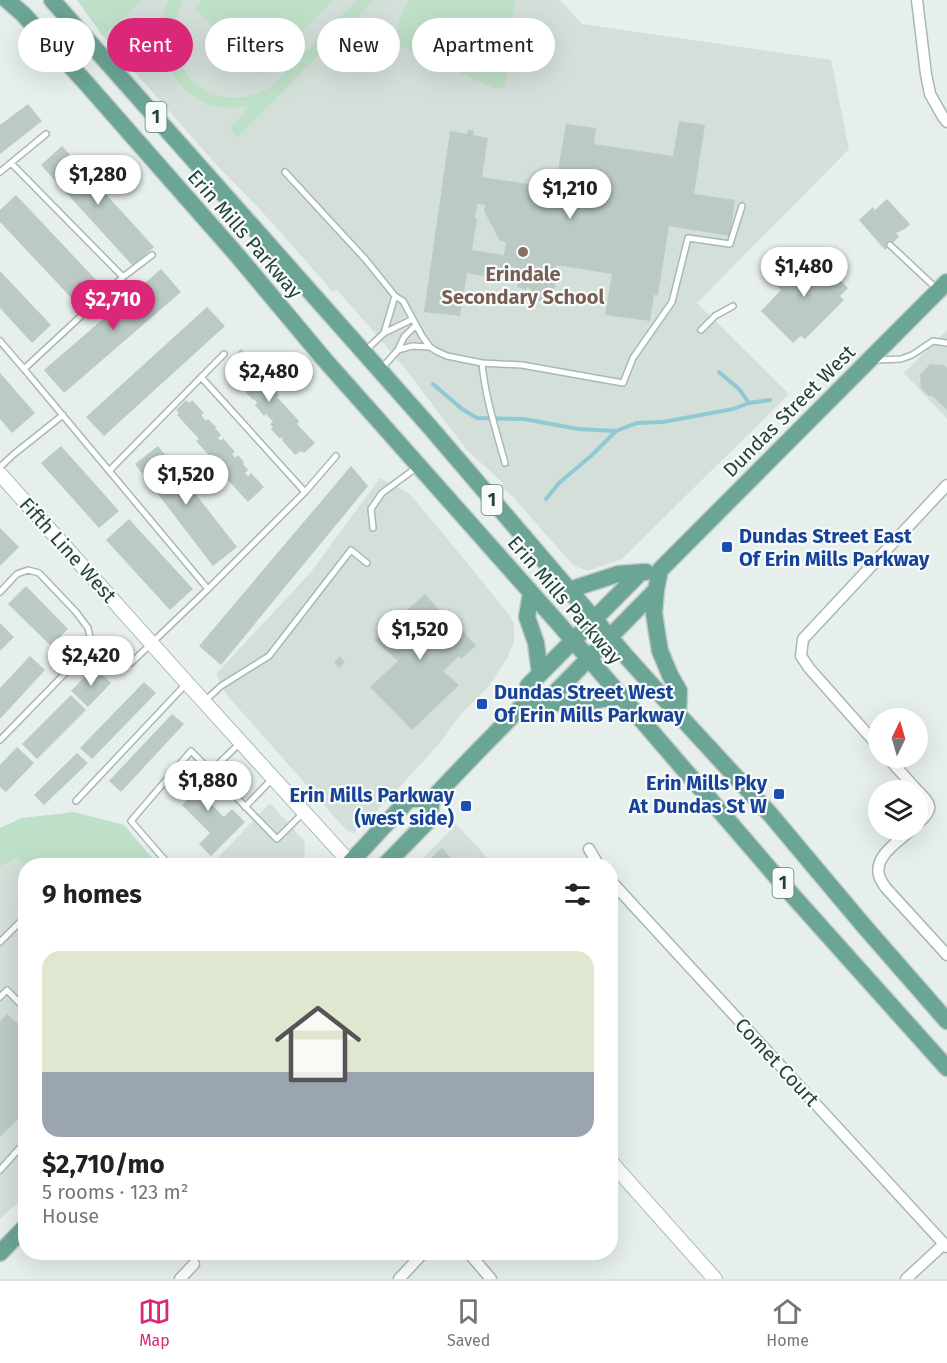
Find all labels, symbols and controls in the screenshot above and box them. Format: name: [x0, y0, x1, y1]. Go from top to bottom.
chip: Buy: [18, 18, 95, 72]
chip: Rent: [107, 18, 193, 72]
chip: Filters: [205, 18, 305, 72]
chip: New: [317, 18, 400, 72]
chip: Apartment: [412, 18, 555, 72]
road number: 1: [146, 102, 166, 132]
pin: $1,280: [49, 155, 147, 206]
text: $1,280: [69, 162, 127, 186]
street label: Erin Mills Parkway: [183, 165, 307, 303]
pin: $1,210: [521, 169, 619, 220]
text: $1,210: [542, 176, 598, 200]
marker: Erindale Secondary School: [516, 245, 530, 259]
pin: $1,480: [755, 247, 853, 298]
text: $1,480: [775, 254, 833, 278]
place label: Erindale Secondary School: [442, 262, 604, 309]
pin: $2,710: [64, 280, 162, 331]
text: $2,710: [85, 287, 141, 311]
street label: Dundas Street West: [718, 339, 861, 482]
pin: $2,480: [220, 352, 318, 403]
text: $2,480: [239, 359, 299, 383]
pin: $1,520: [137, 455, 235, 506]
text: $1,520: [157, 462, 215, 486]
road number: 1: [482, 485, 502, 515]
street label: Fifth Line West: [15, 493, 122, 608]
place label: Dundas Street East Of Erin Mills Parkway: [739, 524, 930, 571]
street label: Erin Mills Parkway: [503, 531, 627, 669]
marker: Dundas Street East Of Erin Mills Parkway: [720, 540, 734, 554]
pin: $1,520: [371, 610, 469, 661]
text: $1,520: [391, 617, 449, 641]
pin: $2,420: [42, 636, 140, 687]
text: $2,420: [62, 643, 120, 667]
place label: Dundas Street West Of Erin Mills Parkway: [494, 680, 685, 727]
marker: Dundas Street West Of Erin Mills Parkway: [475, 697, 489, 711]
north arrow: [868, 708, 928, 768]
map controls: [868, 708, 928, 840]
pin: $1,880: [159, 761, 257, 812]
text: $1,880: [178, 768, 238, 792]
place label: Erin Mills Pky At Dundas St W: [628, 771, 768, 818]
button: layers: [868, 780, 928, 840]
place label: Erin Mills Parkway (west side): [289, 783, 455, 830]
marker: Erin Mills Pky At Dundas St W: [772, 787, 786, 801]
marker: Erin Mills Parkway (west side): [459, 799, 473, 813]
road number: 1: [772, 868, 794, 898]
icon: filters: [561, 878, 594, 911]
text: 9 homes: [42, 879, 142, 910]
icon: home: [264, 990, 372, 1098]
street label: Comet Court: [730, 1013, 825, 1112]
text: $2,710/mo: [42, 1149, 165, 1180]
text: 5 rooms · 123 m²: [42, 1180, 188, 1204]
text: House: [42, 1204, 99, 1228]
tab: Map: [138, 1295, 171, 1350]
tab: Saved: [447, 1295, 490, 1350]
tab: Home: [766, 1295, 809, 1350]

